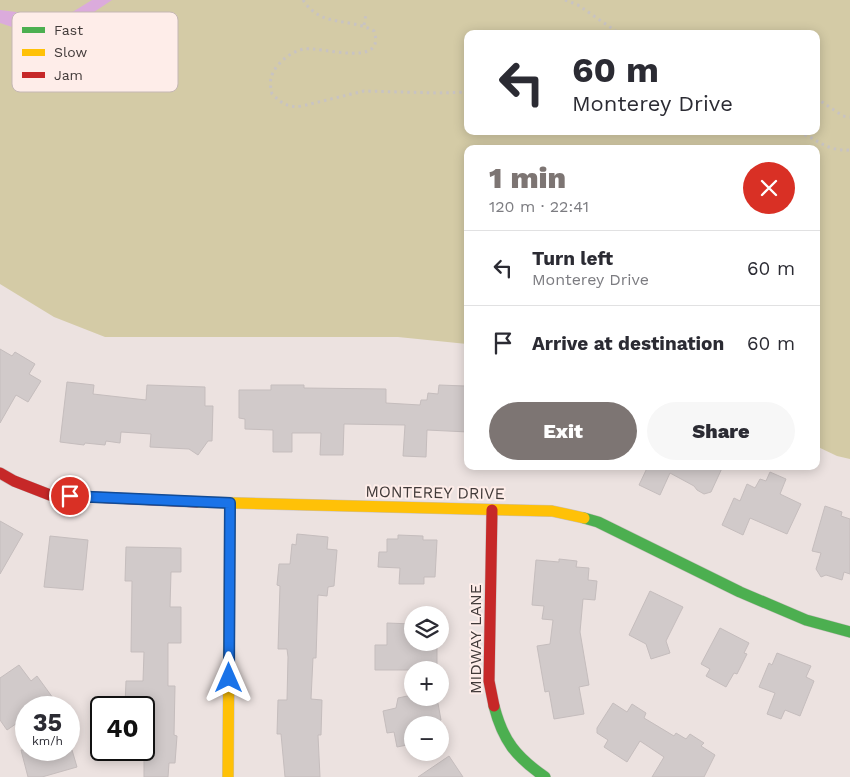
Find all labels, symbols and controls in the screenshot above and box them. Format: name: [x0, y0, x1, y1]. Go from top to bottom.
legend: [12, 12, 178, 92]
text: Fast: [54, 22, 83, 38]
text: Slow: [54, 44, 87, 60]
text: 60 m: [572, 49, 659, 91]
icon: left: [489, 50, 554, 115]
text: Jam: [54, 67, 83, 83]
text: Monterey Drive: [572, 91, 733, 116]
text: 1 min: [489, 160, 566, 195]
button: close: [743, 162, 795, 214]
text: 120 m · 22:41: [489, 197, 589, 216]
text: Turn left: [532, 247, 613, 270]
icon: left: [489, 254, 517, 282]
text: 60 m: [747, 257, 795, 280]
text: Monterey Drive: [532, 270, 649, 289]
icon: arrive: [489, 329, 517, 357]
text: Arrive at destination: [532, 332, 724, 355]
text: 60 m: [747, 332, 795, 355]
button: Exit: [489, 402, 637, 460]
button: Share: [647, 402, 795, 460]
pin: [49, 475, 91, 517]
icon: arrive: [56, 482, 84, 510]
street label: MONTEREY DRIVE: [365, 482, 505, 503]
street label: MIDWAY LANE: [466, 584, 485, 694]
map controls: [404, 606, 449, 761]
button: layers: [404, 606, 449, 651]
position arrow: [202, 651, 254, 703]
button: +: [404, 661, 449, 706]
speed limit sign: 40: [90, 696, 155, 761]
text: 35: [33, 708, 62, 737]
button: −: [404, 716, 449, 761]
text: km/h: [32, 734, 63, 748]

